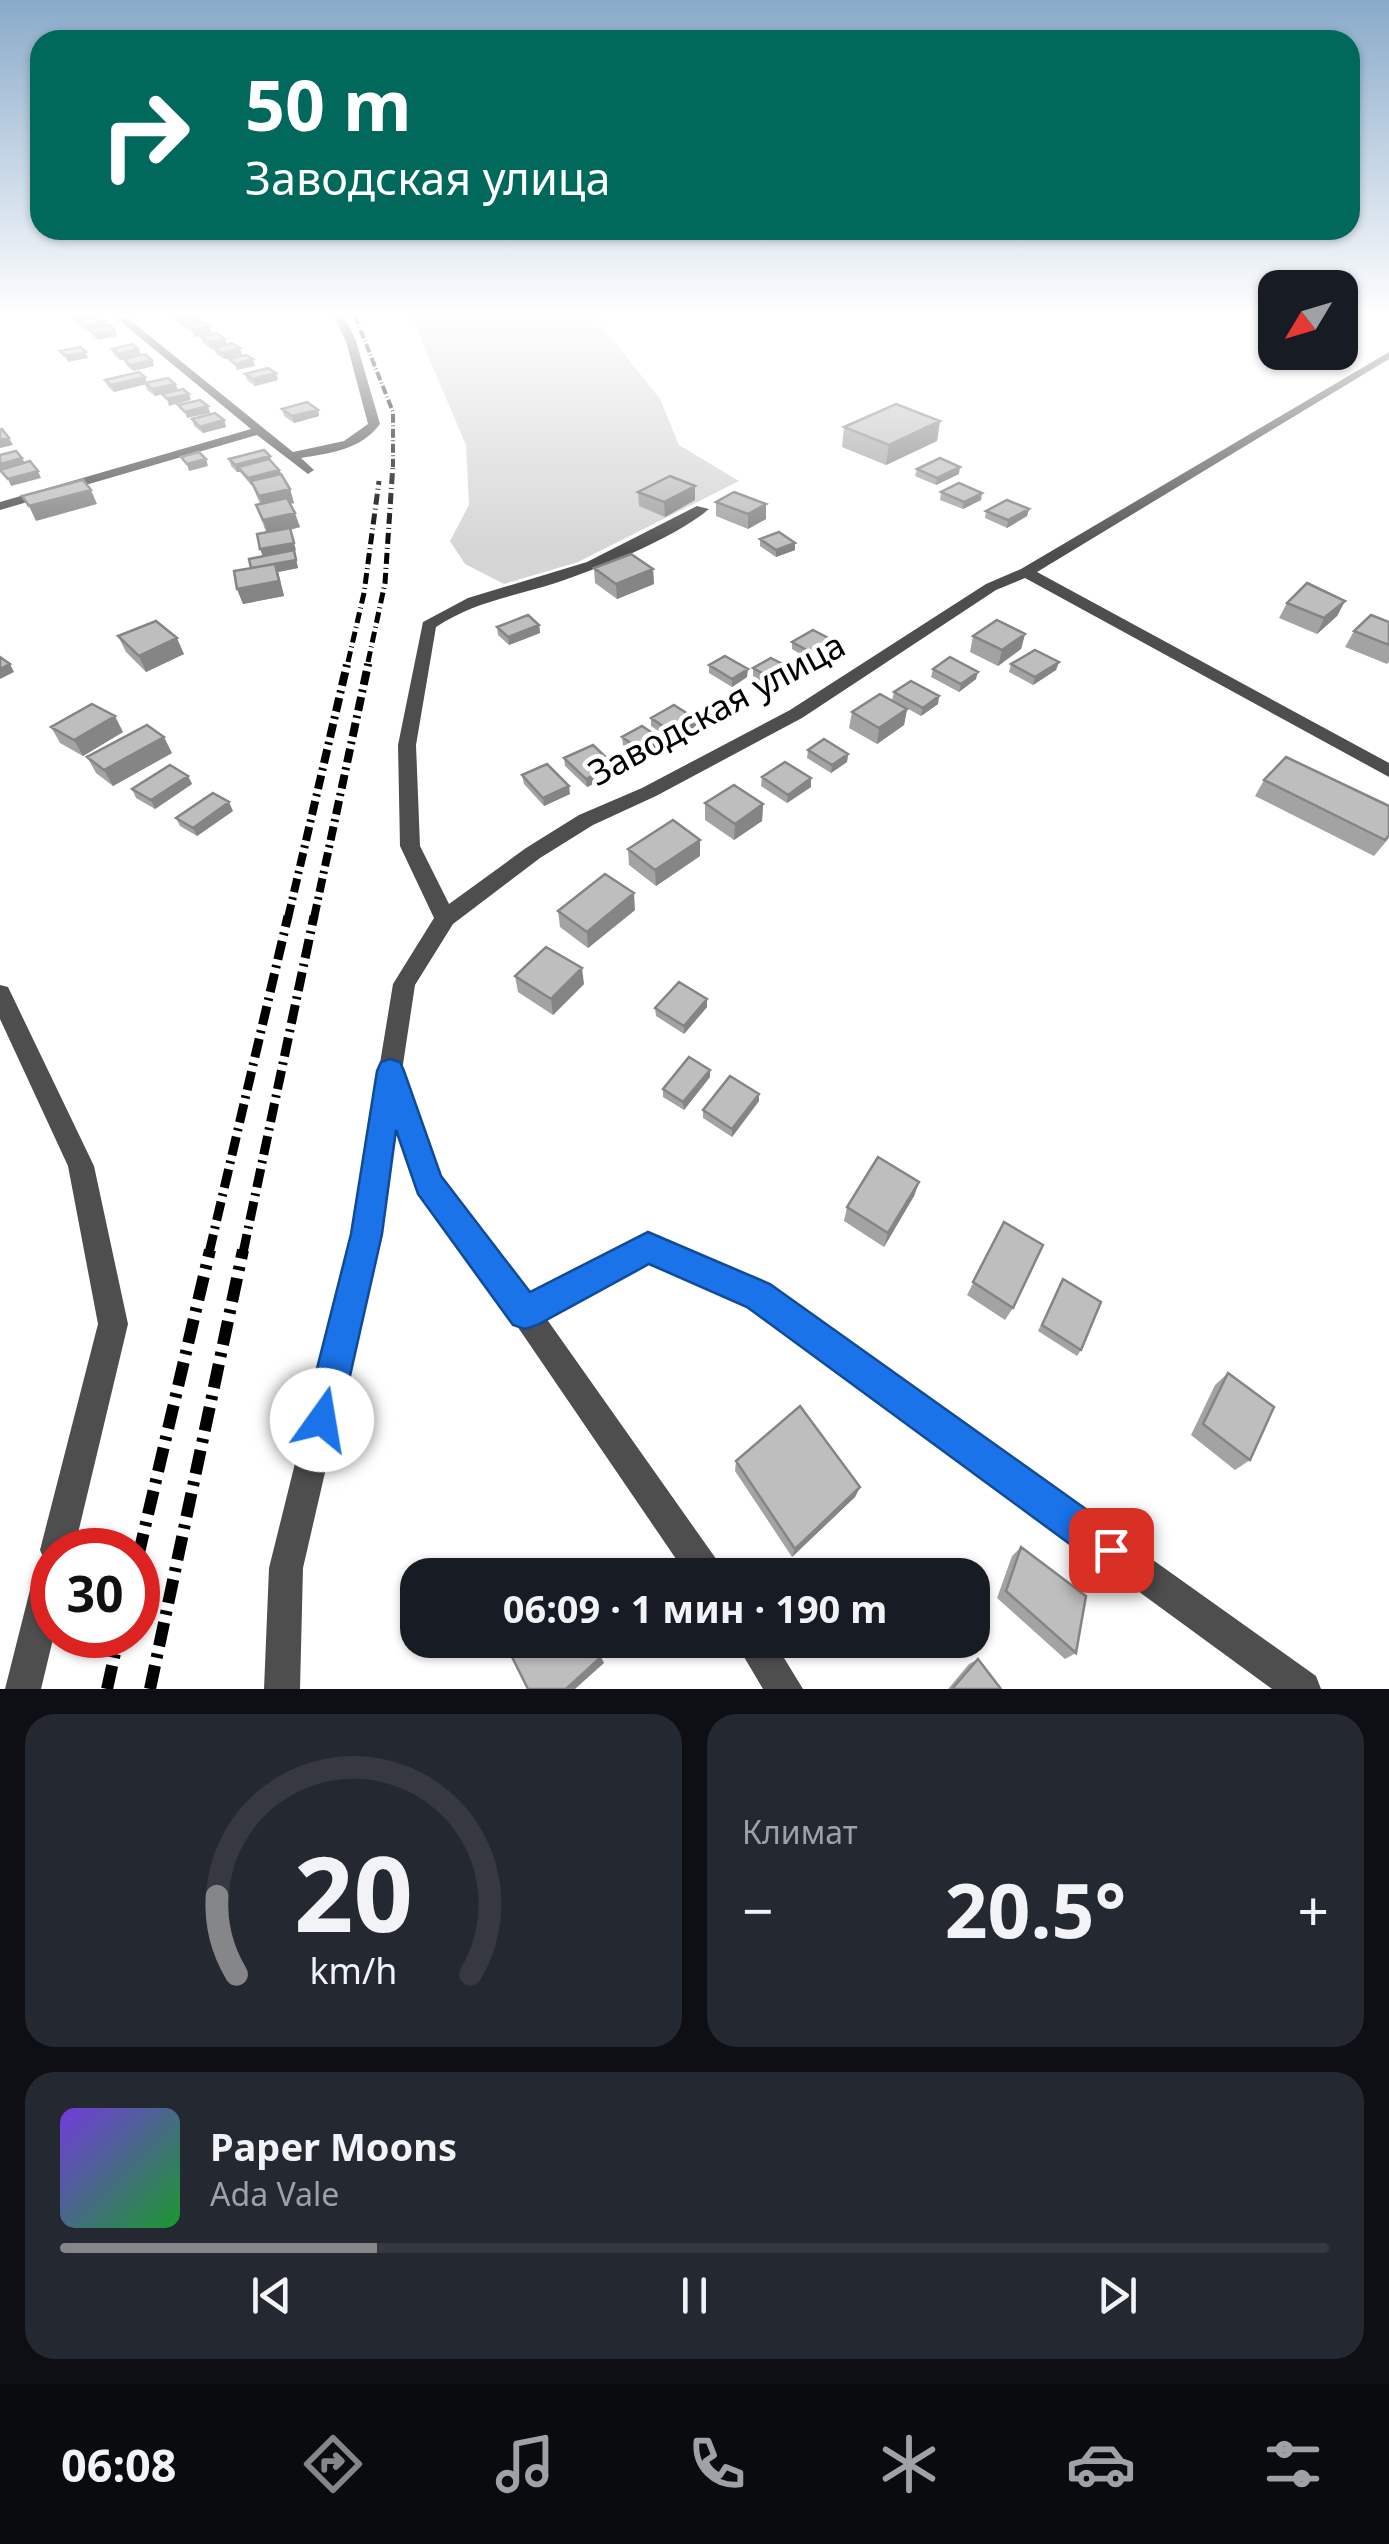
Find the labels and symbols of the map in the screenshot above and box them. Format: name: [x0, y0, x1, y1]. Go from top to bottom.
north arrow: [1258, 270, 1358, 370]
street label: Заводская улица: [579, 621, 853, 795]
position arrow: [270, 1368, 374, 1472]
pin: [1069, 1508, 1154, 1593]
speed limit sign: 30: [30, 1528, 160, 1658]

